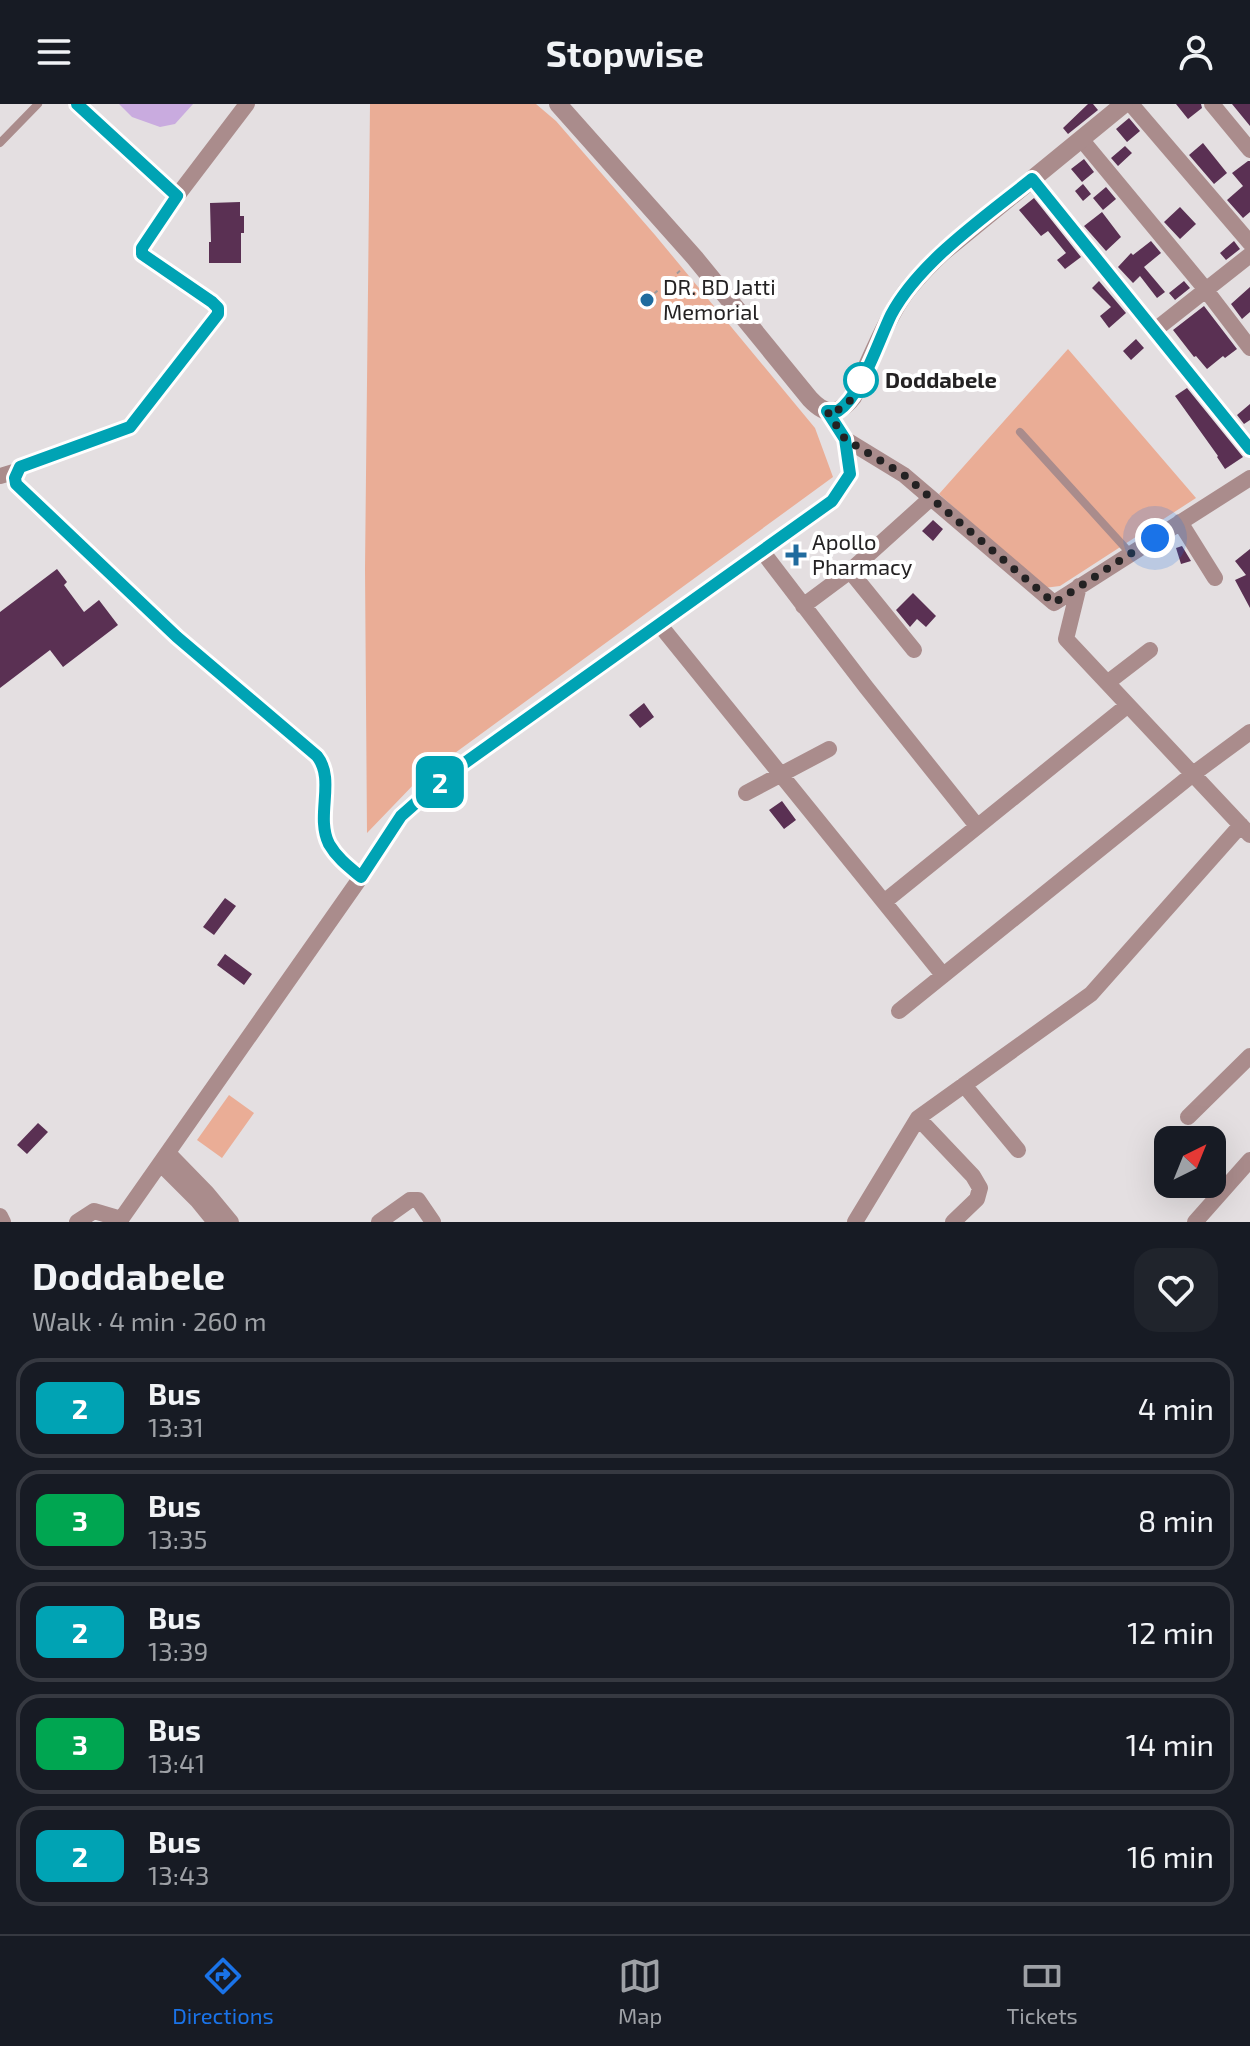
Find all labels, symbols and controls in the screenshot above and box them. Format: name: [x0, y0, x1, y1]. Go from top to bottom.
icon: menu: [32, 30, 76, 74]
icon: person: [1174, 30, 1218, 74]
text: Stopwise: [546, 31, 704, 74]
place label: DR. BD Jatti Memorial: [663, 273, 776, 324]
marker: DR. BD Jatti Memorial: [638, 291, 656, 309]
marker: Doddabele: [844, 363, 878, 397]
place label: Doddabele: [885, 366, 997, 392]
your location: [1135, 518, 1175, 558]
place label: Apollo Pharmacy: [812, 528, 913, 579]
marker: Apollo Pharmacy: [787, 546, 805, 564]
line badge: 2: [414, 756, 466, 808]
text: 2: [432, 765, 448, 799]
north arrow: [1154, 1126, 1226, 1198]
map controls: [1154, 1126, 1226, 1198]
button: heart: [1134, 1248, 1218, 1332]
text: Doddabele: [32, 1252, 225, 1298]
text: Walk · 4 min · 260 m: [32, 1305, 267, 1336]
text: Bus: [148, 1375, 201, 1411]
text: 4 min: [1138, 1390, 1214, 1426]
text: 2: [72, 1391, 88, 1425]
text: 13:31: [148, 1411, 204, 1442]
text: Bus: [148, 1487, 201, 1523]
text: 8 min: [1138, 1502, 1214, 1538]
text: 3: [72, 1503, 88, 1537]
text: 13:35: [148, 1523, 207, 1554]
text: Bus: [148, 1599, 201, 1635]
text: 12 min: [1127, 1614, 1214, 1650]
text: 2: [72, 1615, 88, 1649]
text: 13:39: [148, 1635, 208, 1666]
text: Bus: [148, 1711, 201, 1747]
text: 14 min: [1126, 1726, 1214, 1762]
text: 3: [72, 1727, 88, 1761]
text: 13:41: [148, 1747, 205, 1778]
text: Bus: [148, 1823, 201, 1859]
text: 16 min: [1127, 1838, 1214, 1874]
text: 2: [72, 1839, 88, 1873]
text: 13:43: [148, 1859, 209, 1890]
tab: Directions: [172, 1954, 274, 2028]
tab: Map: [618, 1954, 662, 2028]
tab: Tickets: [1007, 1954, 1078, 2028]

